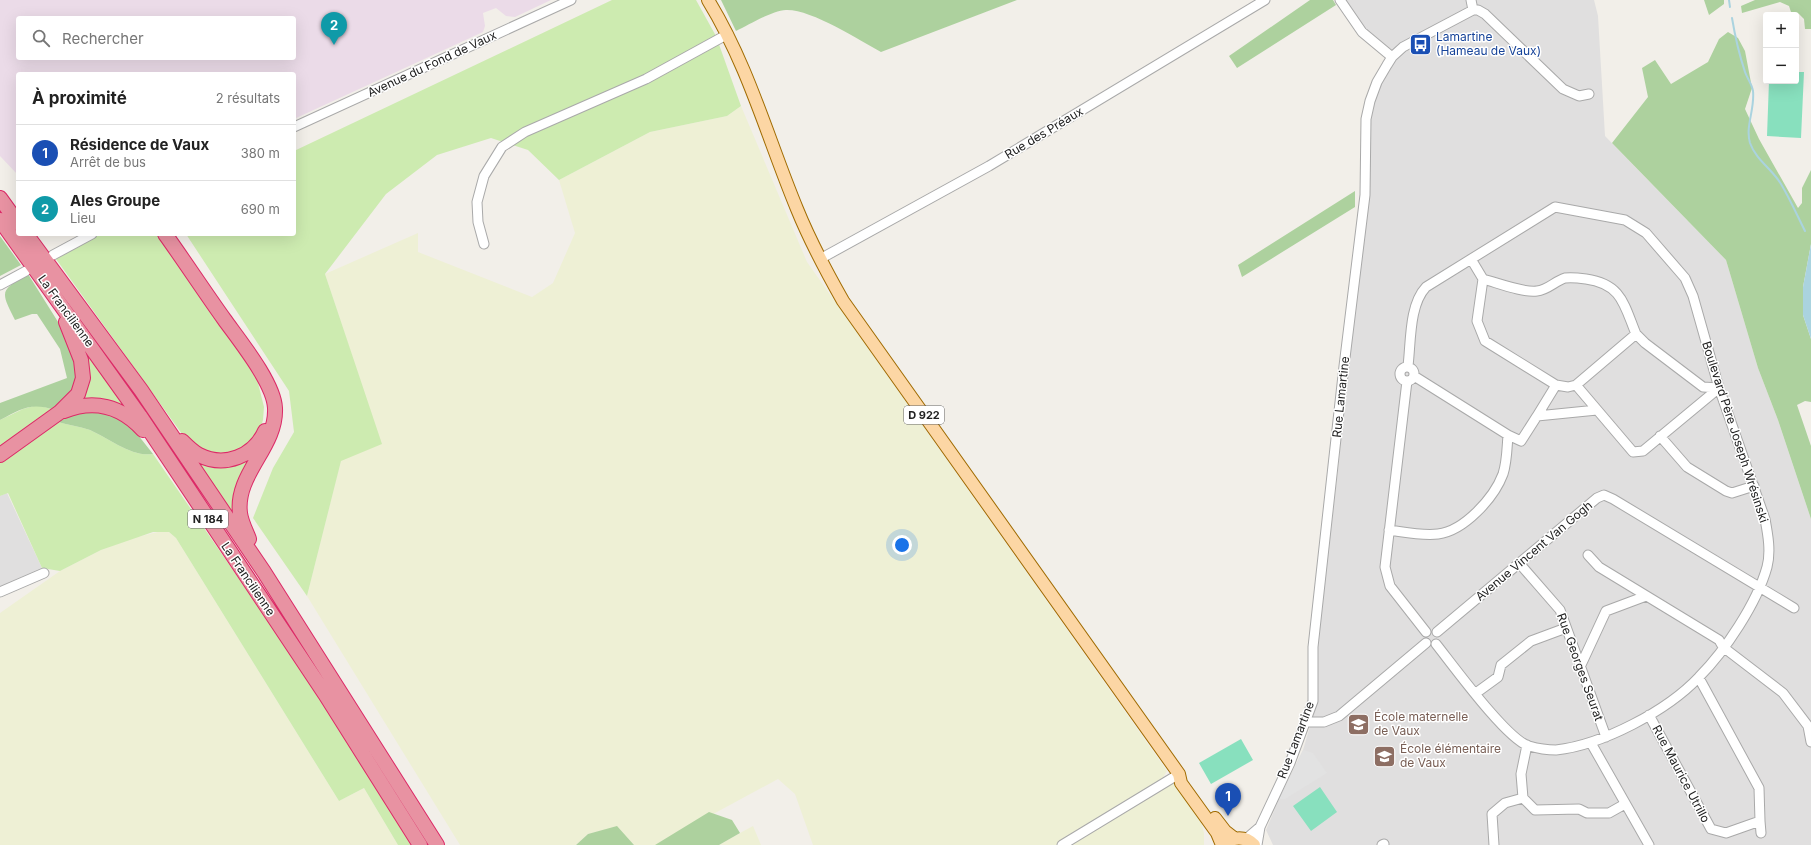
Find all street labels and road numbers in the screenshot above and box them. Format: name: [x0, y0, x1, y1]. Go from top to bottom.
street label: Avenue du Fond de Vaux: [365, 27, 499, 100]
street label: Rue des Préaux: [1002, 103, 1086, 162]
street label: La Francilienne: [35, 272, 98, 350]
street label: Boulevard Père Joseph Wrésinski: [1699, 339, 1772, 524]
street label: Rue Lamartine: [1329, 356, 1352, 438]
road number: D 922: [904, 406, 944, 424]
street label: Avenue Vincent Van Gogh: [1472, 497, 1595, 604]
road number: N 184: [188, 510, 228, 528]
street label: La Francilienne: [218, 539, 279, 618]
street label: Rue Georges Seurat: [1554, 611, 1607, 723]
street label: Rue Lamartine: [1274, 699, 1317, 781]
street label: Rue Maurice Utrillo: [1649, 722, 1713, 825]

